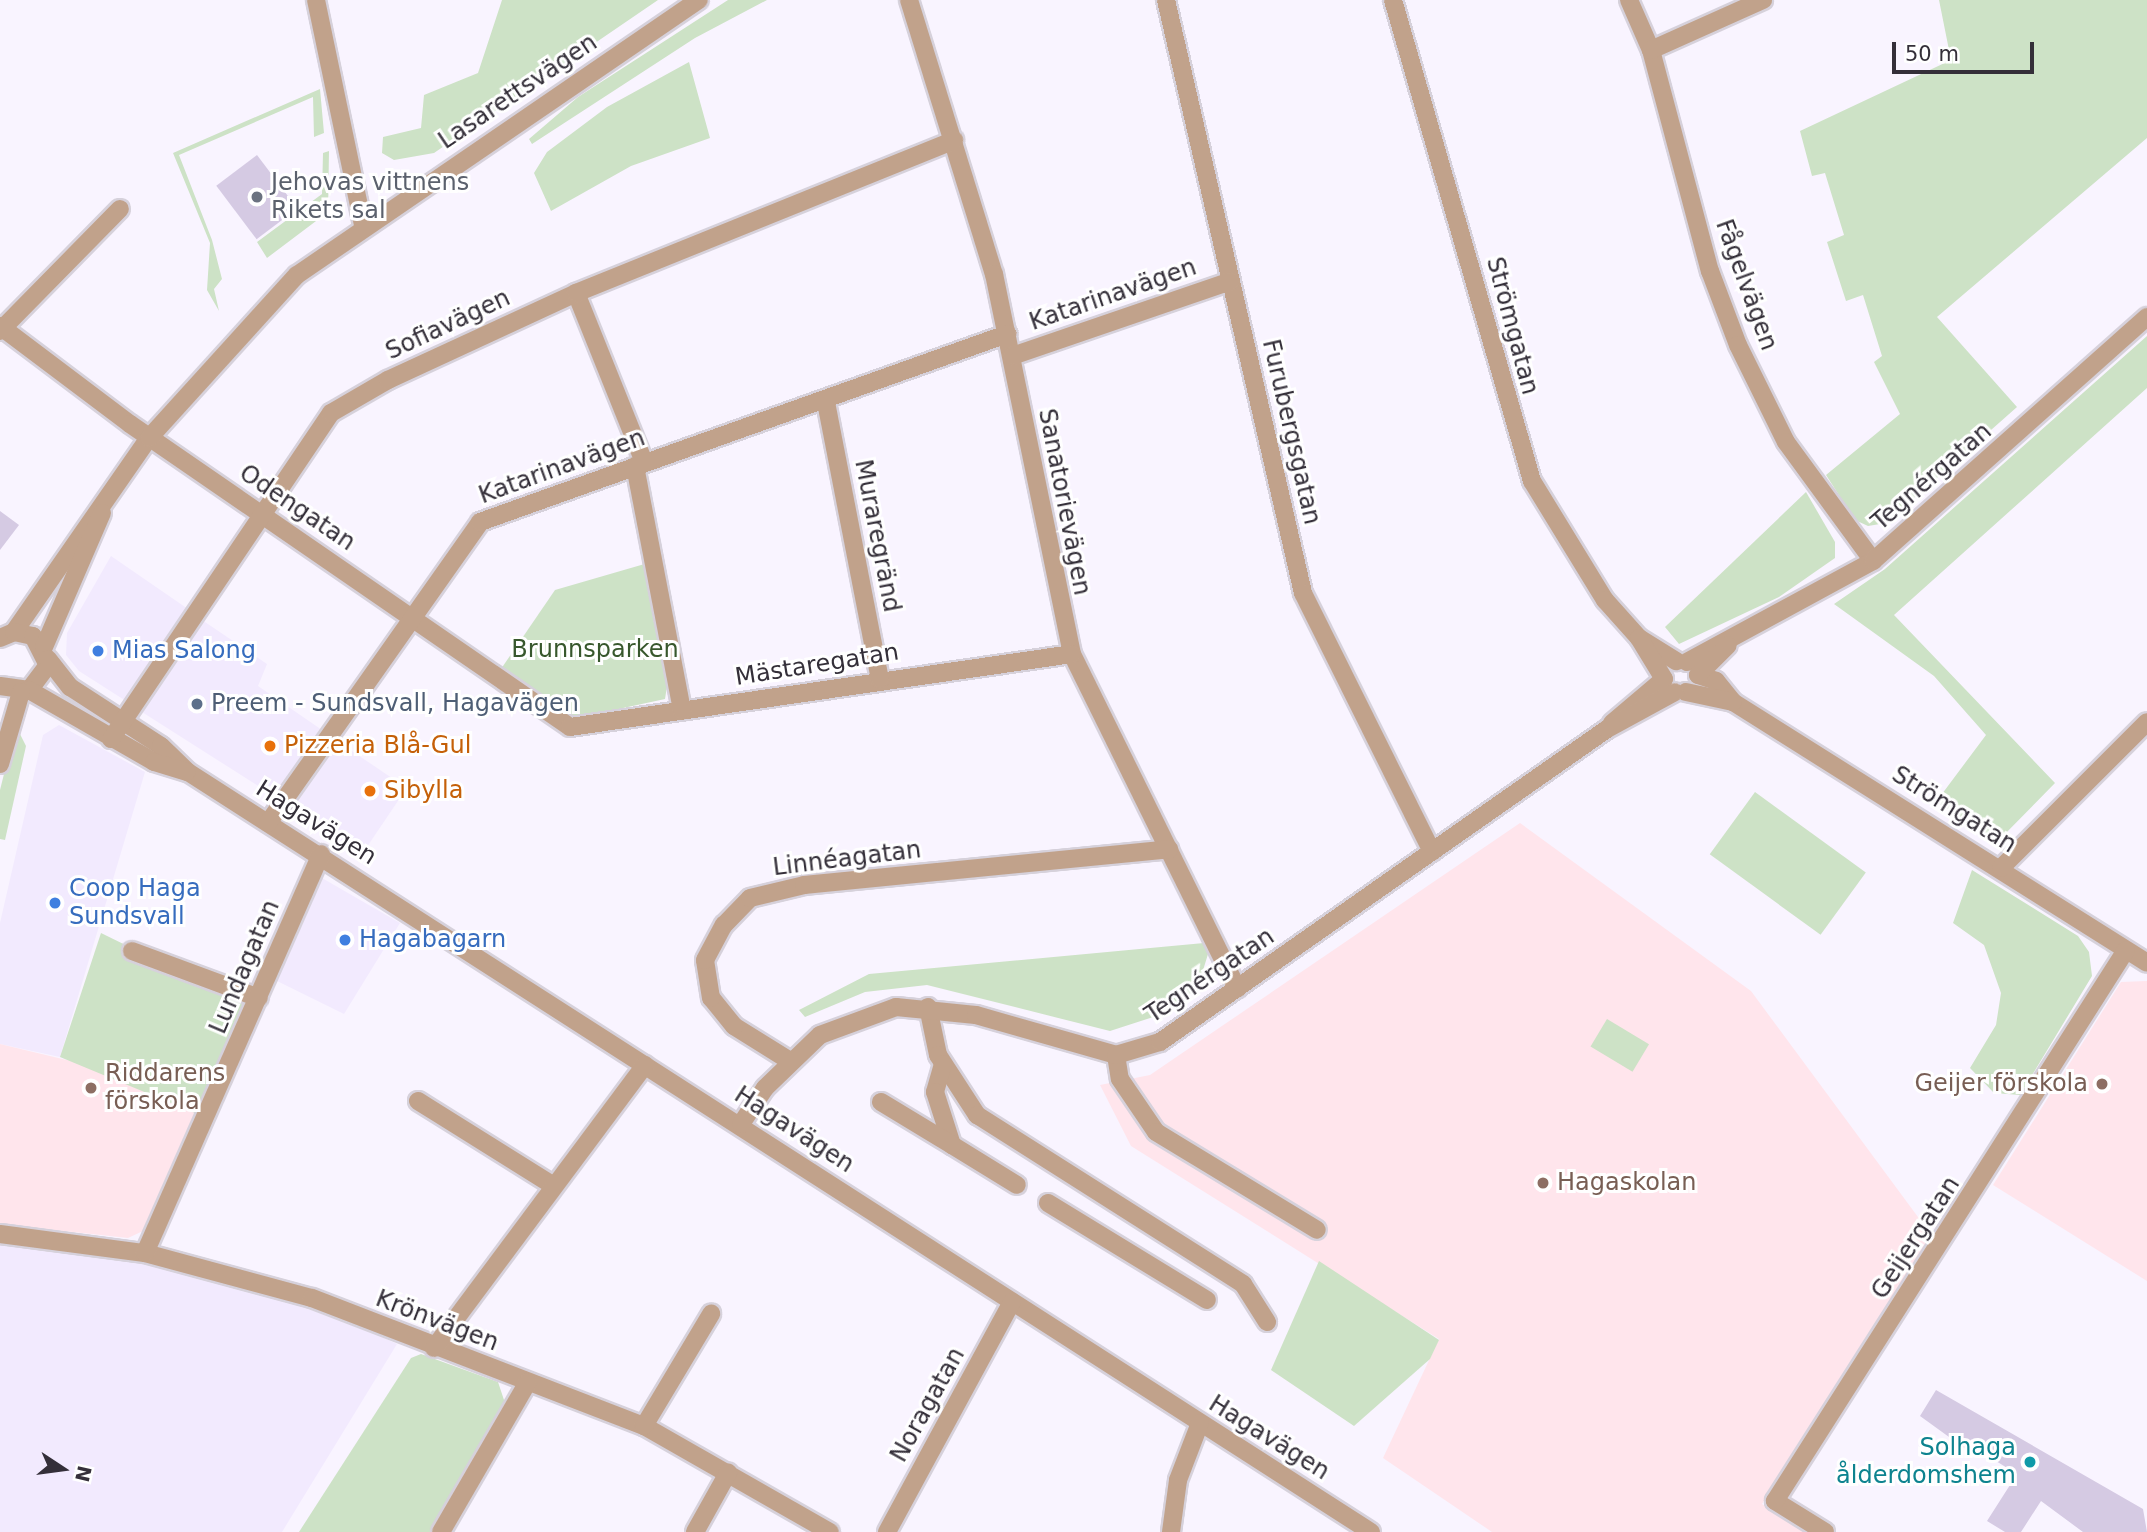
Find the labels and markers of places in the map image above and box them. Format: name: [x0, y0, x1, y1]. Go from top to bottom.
place label: Jehovas vittnens Rikets sal: [271, 169, 469, 225]
marker: Jehovas vittnens Rikets sal: [249, 189, 265, 205]
place label: Mias Salong: [112, 637, 256, 665]
marker: Mias Salong: [90, 643, 106, 659]
place label: Preem - Sundsvall, Hagavägen: [211, 690, 579, 718]
marker: Preem - Sundsvall, Hagavägen: [189, 696, 205, 712]
place label: Pizzeria Blå-Gul: [284, 732, 471, 760]
marker: Pizzeria Blå-Gul: [262, 738, 278, 754]
place label: Sibylla: [384, 777, 463, 805]
marker: Sibylla: [362, 783, 378, 799]
place label: Coop Haga Sundsvall: [69, 875, 201, 931]
marker: Coop Haga Sundsvall: [47, 895, 63, 911]
place label: Hagabagarn: [359, 926, 506, 954]
marker: Hagabagarn: [337, 932, 353, 948]
place label: Riddarens förskola: [105, 1060, 225, 1116]
place label: Geijer förskola: [1914, 1070, 2088, 1098]
marker: Geijer förskola: [2094, 1076, 2110, 1092]
marker: Riddarens förskola: [83, 1080, 99, 1096]
place label: Hagaskolan: [1557, 1169, 1697, 1197]
marker: Hagaskolan: [1535, 1175, 1551, 1191]
place label: Solhaga ålderdomshem: [1836, 1434, 2016, 1490]
marker: Solhaga ålderdomshem: [2022, 1454, 2038, 1470]

